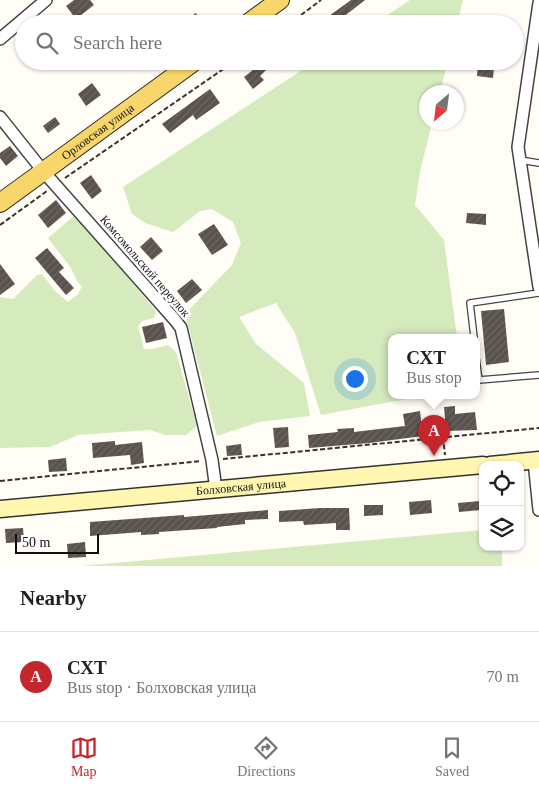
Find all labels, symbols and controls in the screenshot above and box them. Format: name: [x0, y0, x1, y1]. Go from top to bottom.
search box: [15, 15, 524, 70]
icon: search: [33, 29, 61, 57]
text: Search here: [73, 32, 162, 53]
north arrow: [419, 85, 464, 130]
street label: Орловская улица: [59, 100, 137, 163]
street label: Комсомольский переулок: [97, 212, 193, 320]
popup: [388, 334, 480, 399]
text: СХТ: [406, 347, 446, 368]
your location: [342, 366, 368, 392]
text: Bus stop: [406, 369, 462, 386]
pin: A: [418, 415, 450, 456]
map controls: [479, 461, 524, 551]
button: locate: [479, 461, 524, 506]
street label: Болховская улица: [195, 476, 287, 498]
button: layers: [479, 506, 524, 551]
scale bar: [15, 531, 99, 554]
text: 50 m: [22, 535, 50, 550]
text: Nearby: [20, 586, 87, 610]
text: СХТ: [67, 657, 107, 678]
text: A: [30, 668, 42, 685]
text: 70 m: [487, 668, 519, 685]
text: Bus stop · Болховская улица: [67, 679, 256, 696]
tab: Map: [70, 734, 98, 780]
tab: Directions: [237, 734, 296, 780]
tab: Saved: [435, 734, 469, 780]

